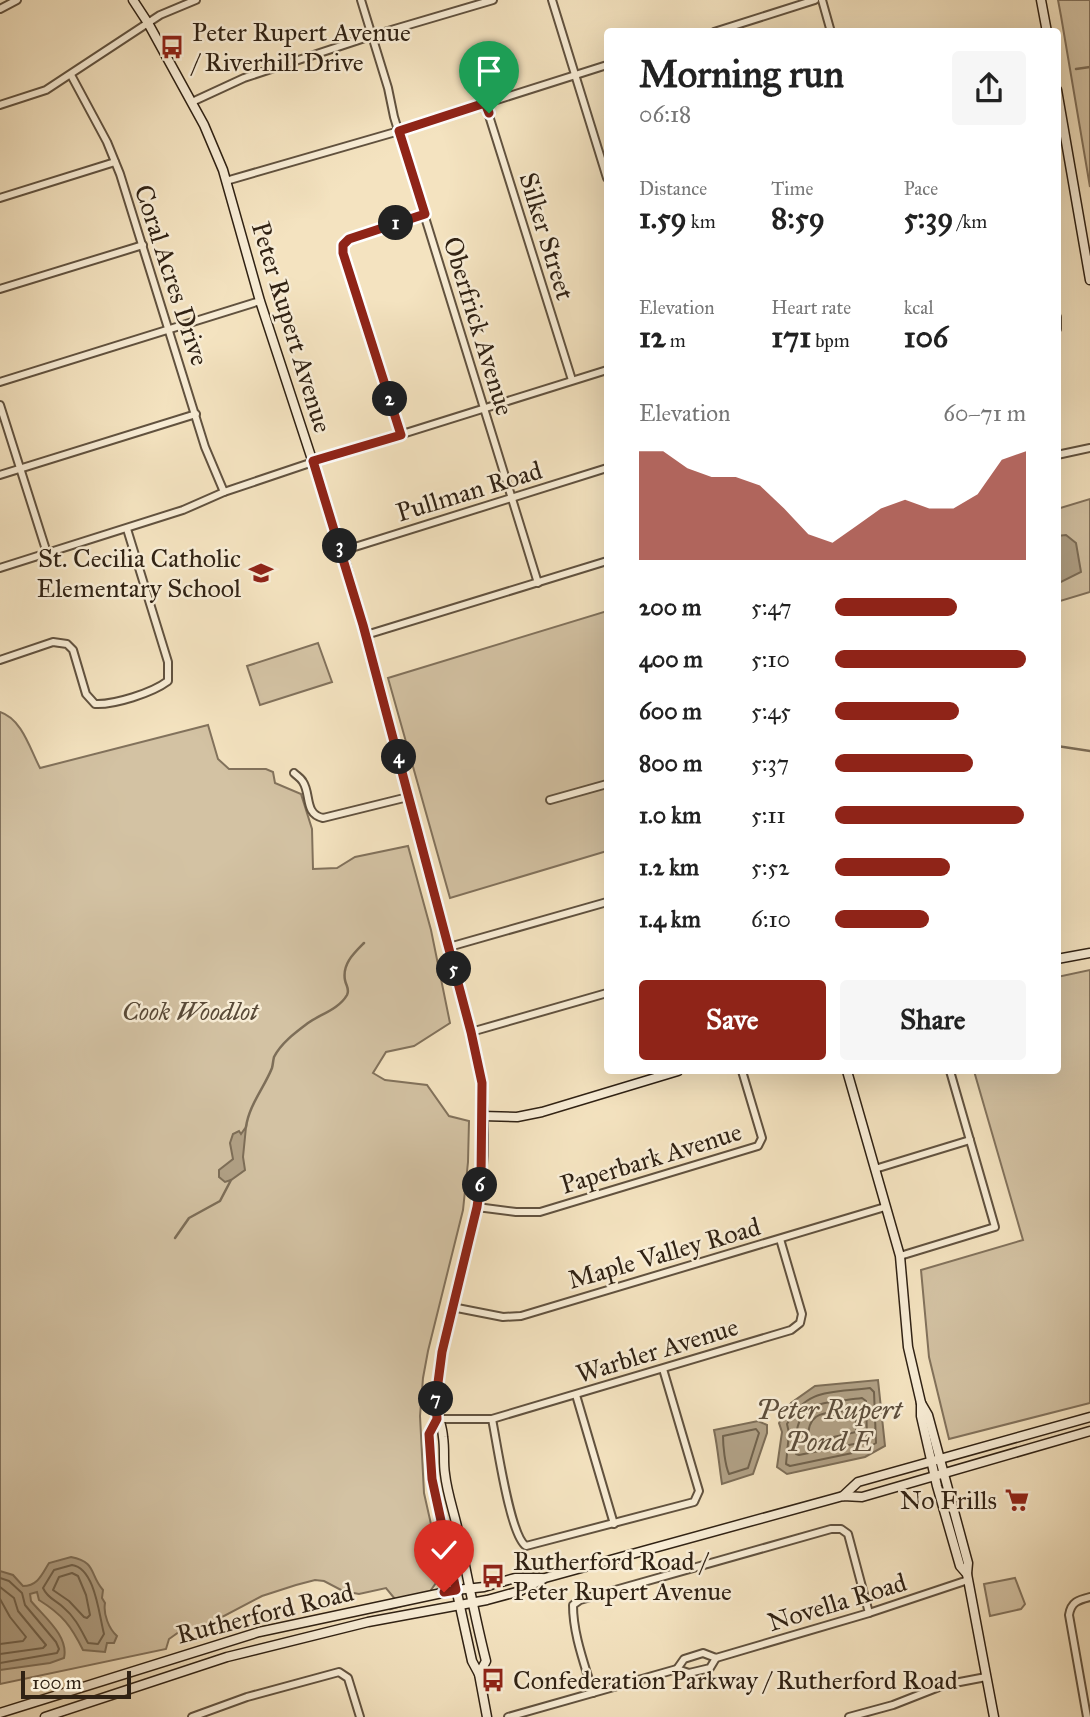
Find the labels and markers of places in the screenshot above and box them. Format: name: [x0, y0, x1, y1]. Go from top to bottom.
place label: Peter Rupert Avenue / Riverhill Drive: [190, 16, 411, 78]
bus stop icon: Peter Rupert Avenue / Riverhill Drive: [158, 33, 186, 61]
pin: [459, 41, 519, 113]
pin: 1: [378, 206, 414, 241]
pin: 2: [372, 382, 408, 416]
pin: 3: [322, 528, 358, 564]
place label: St. Cecilia Catholic Elementary School: [37, 542, 241, 604]
school or university icon: St. Cecilia Catholic Elementary School: [247, 559, 275, 587]
pin: 4: [382, 740, 416, 774]
pin: 5: [436, 951, 472, 986]
pin: 6: [462, 1168, 498, 1202]
pin: 7: [418, 1382, 453, 1416]
place label: No Frills: [900, 1484, 997, 1516]
supermarket icon: No Frills: [1003, 1486, 1031, 1514]
pin: [414, 1520, 474, 1592]
place label: Rutherford Road / Peter Rupert Avenue: [513, 1545, 732, 1607]
bus stop icon: Rutherford Road / Peter Rupert Avenue: [479, 1562, 507, 1590]
place label: Confederation Parkway / Rutherford Road: [513, 1664, 958, 1696]
bus stop icon: Confederation Parkway / Rutherford Road: [479, 1666, 507, 1694]

